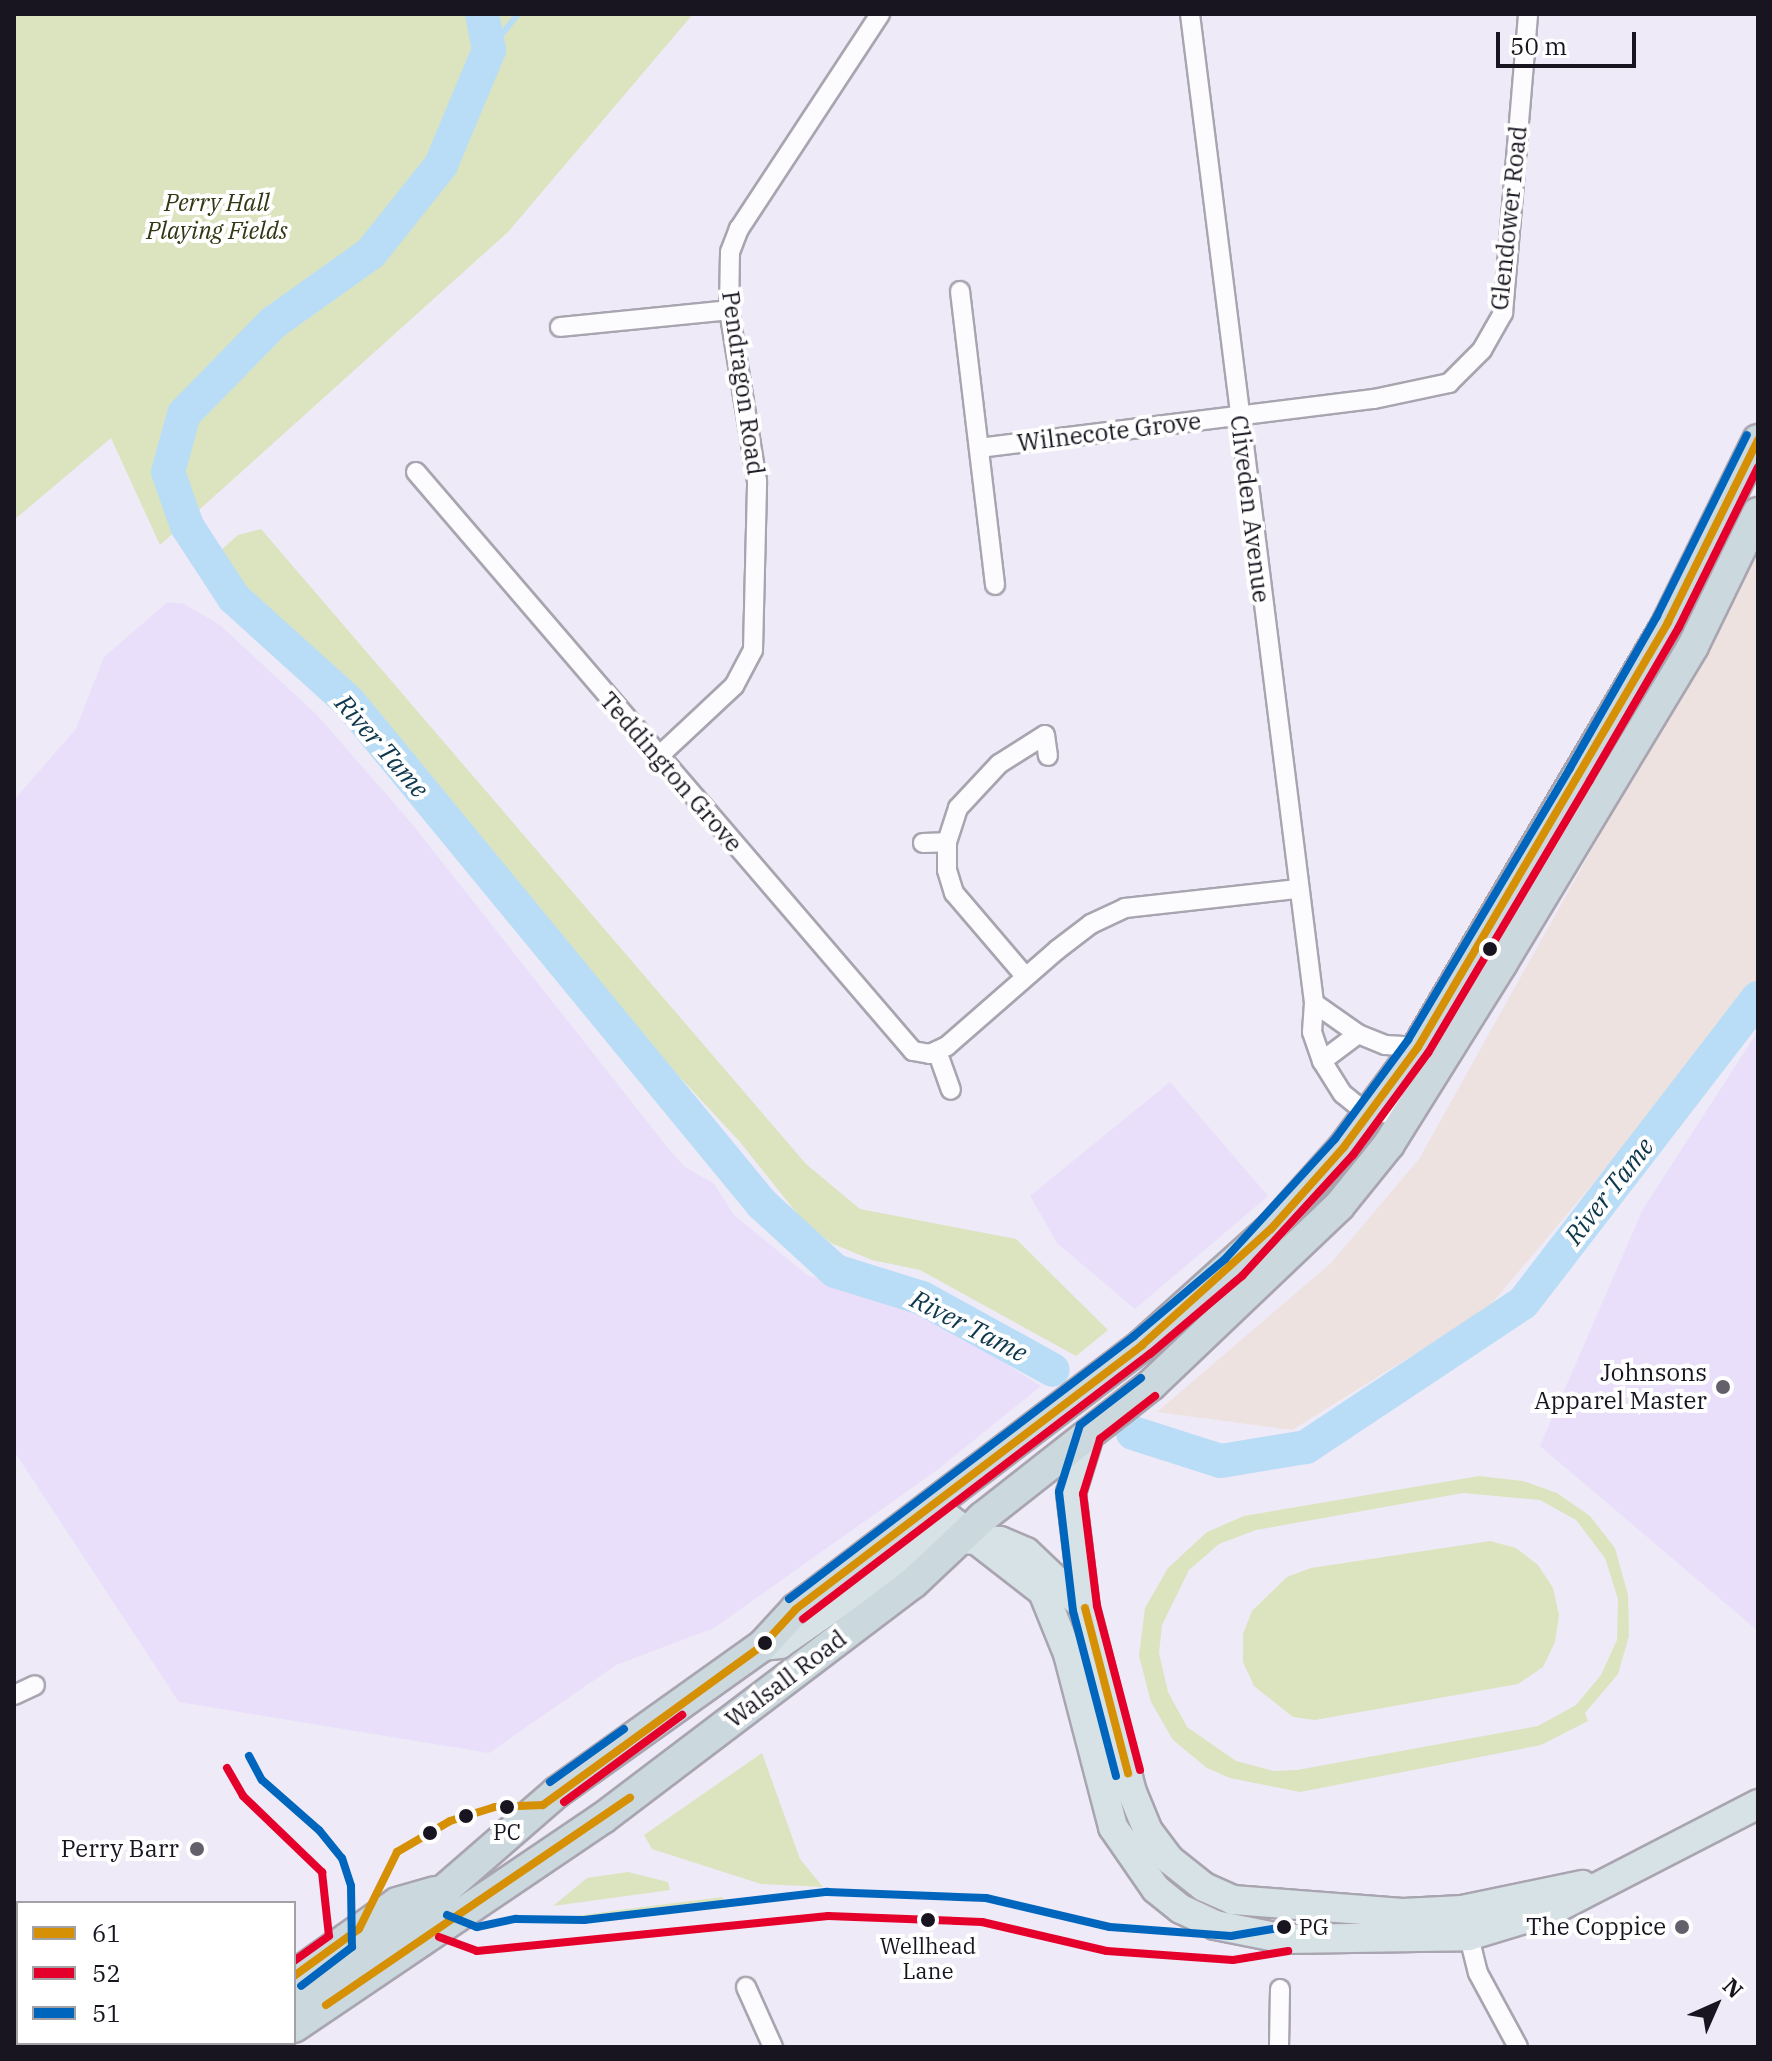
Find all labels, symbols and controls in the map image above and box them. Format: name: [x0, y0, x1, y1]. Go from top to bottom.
scale bar: [1500, 16, 1640, 66]
text: 50 m: [1510, 30, 1567, 62]
street label: Glendower Road: [1485, 124, 1533, 312]
park label: Perry Hall Playing Fields: [146, 189, 288, 245]
street label: Pendragon Road: [716, 289, 770, 477]
street label: Wilnecote Grove: [1015, 406, 1203, 458]
street label: Cliveden Avenue: [1224, 414, 1276, 604]
street label: Teddington Grove: [594, 686, 748, 858]
water label: River Tame: [329, 688, 435, 804]
unlabelled marker: [1482, 941, 1498, 957]
water label: River Tame: [1558, 1131, 1660, 1251]
water label: River Tame: [905, 1283, 1033, 1369]
place label: Johnsons Apparel Master: [1534, 1359, 1707, 1415]
marker: Johnsons Apparel Master: [1714, 1378, 1732, 1396]
street label: Walsall Road: [720, 1624, 852, 1734]
unlabelled marker: [757, 1635, 773, 1651]
marker: PC: [499, 1799, 515, 1815]
unlabelled marker: [458, 1808, 474, 1824]
place label: PC: [493, 1819, 521, 1845]
unlabelled marker: [422, 1825, 438, 1841]
place label: Perry Barr: [61, 1835, 179, 1863]
marker: Perry Barr: [186, 1838, 208, 1860]
legend: [16, 1901, 296, 2045]
marker: Wellhead Lane: [920, 1912, 936, 1928]
place label: The Coppice: [1526, 1913, 1666, 1941]
place label: PG: [1299, 1914, 1329, 1940]
text: 61: [92, 1917, 121, 1949]
marker: The Coppice: [1673, 1918, 1691, 1936]
marker: PG: [1276, 1919, 1292, 1935]
place label: Wellhead Lane: [880, 1932, 976, 1984]
text: 52: [92, 1957, 121, 1989]
north arrow: [1676, 1965, 1756, 2045]
text: N: [1717, 1971, 1750, 2004]
text: 51: [92, 1997, 121, 2029]

